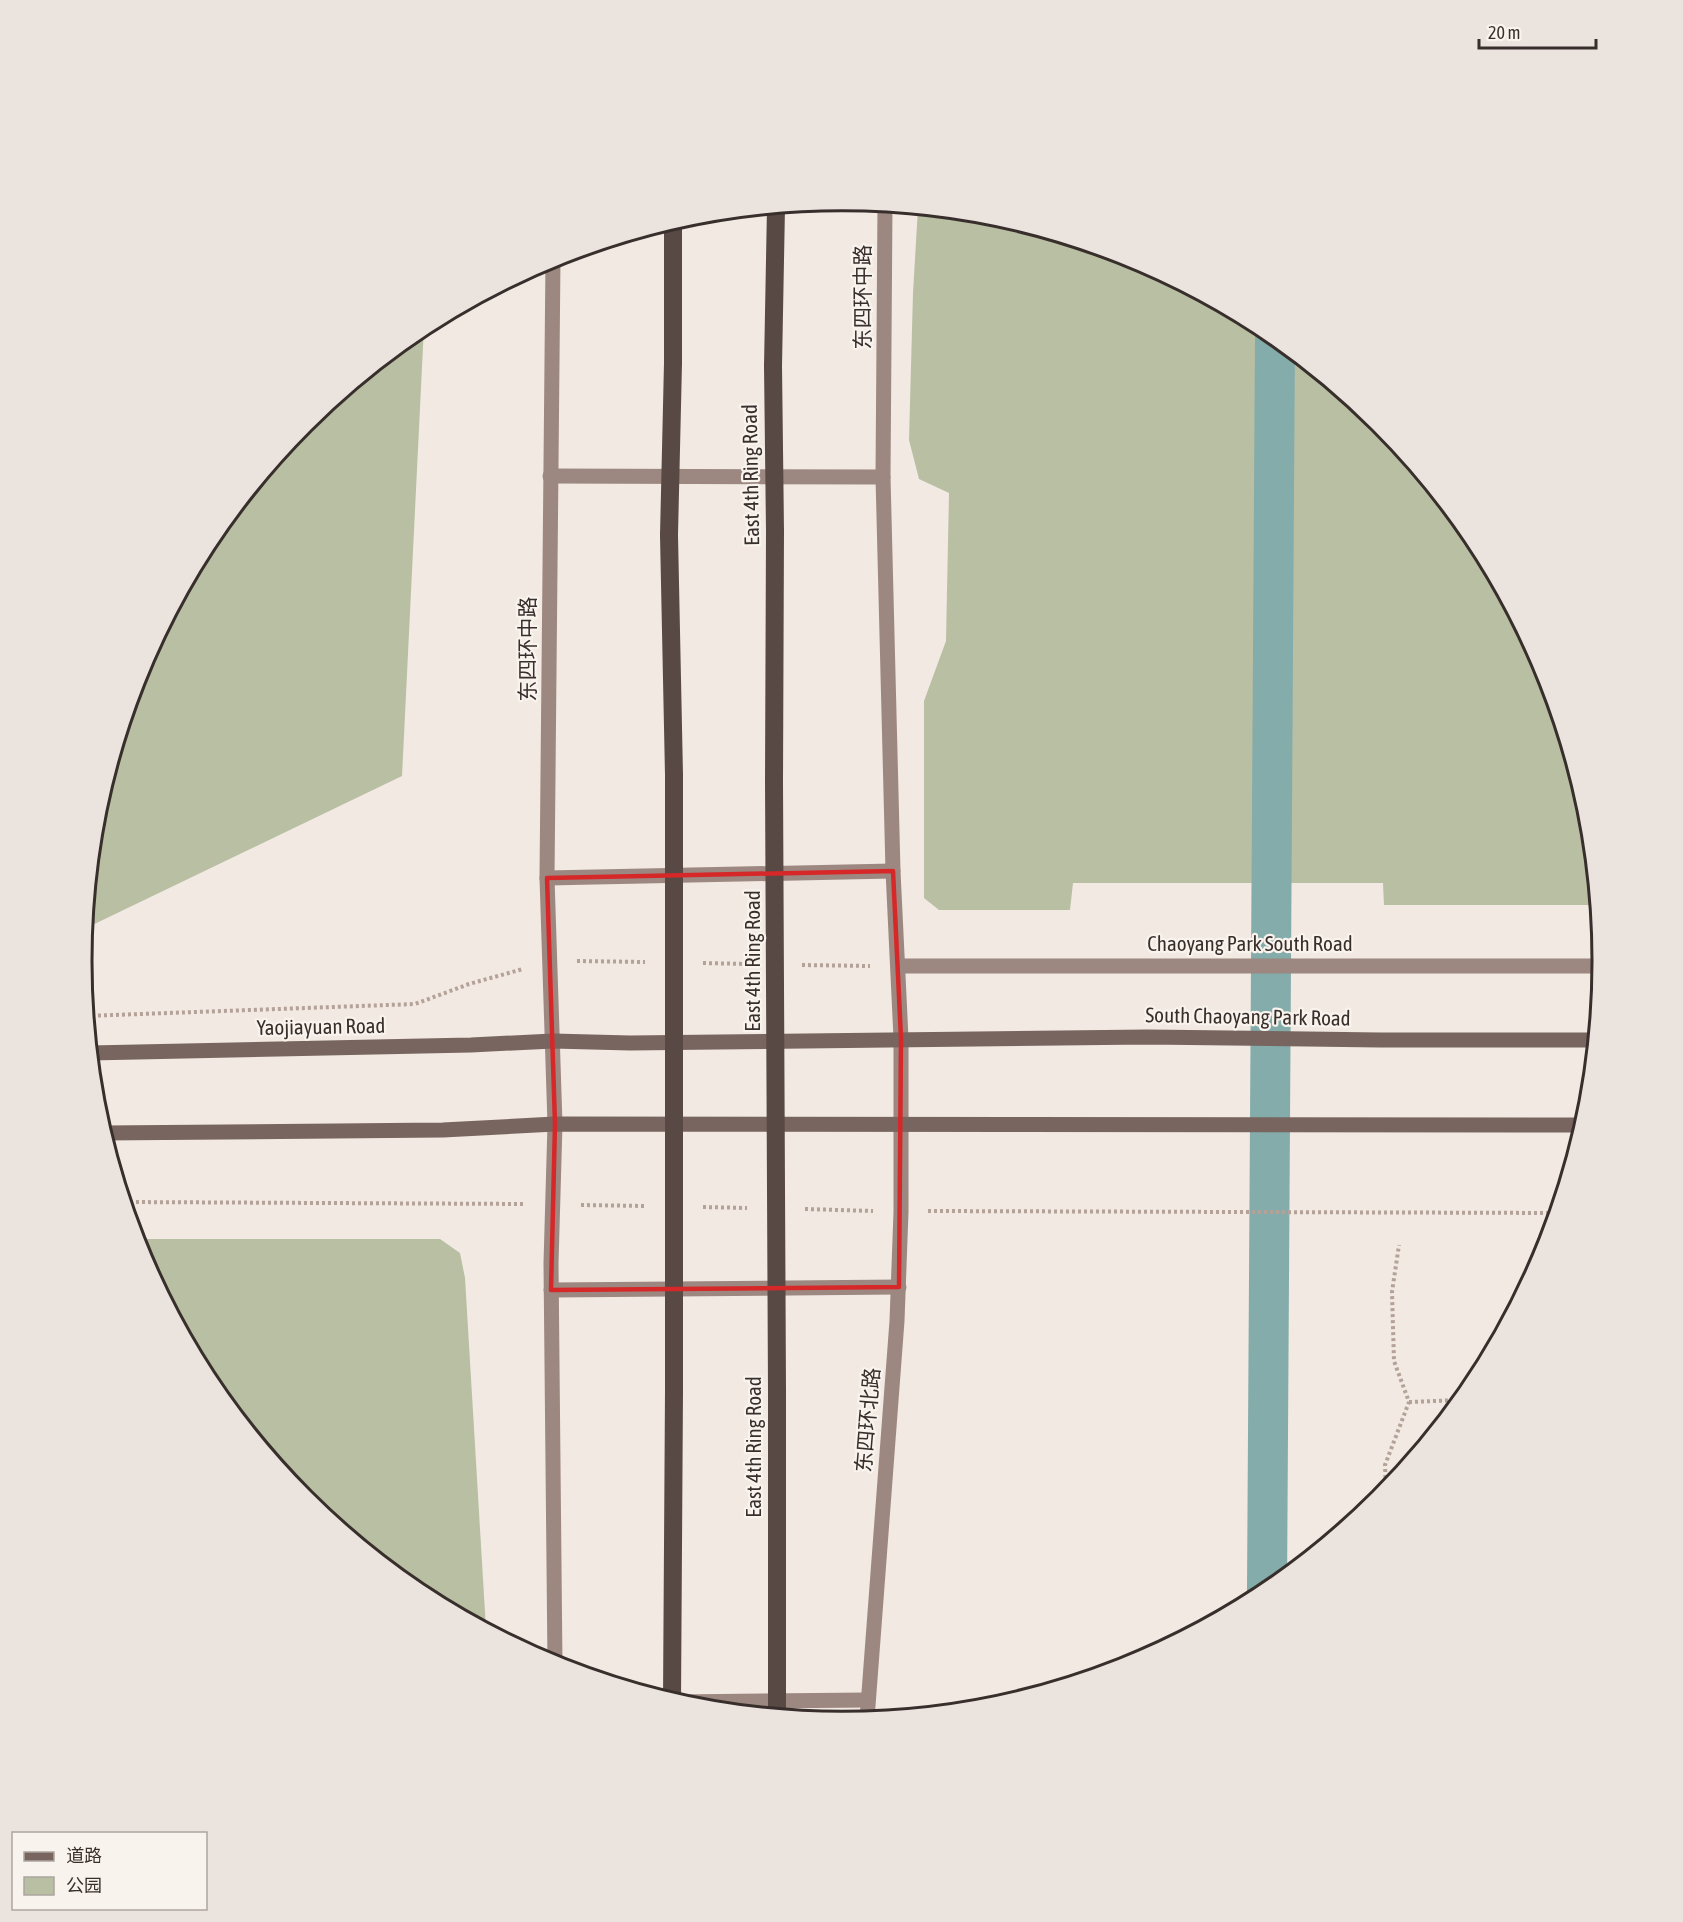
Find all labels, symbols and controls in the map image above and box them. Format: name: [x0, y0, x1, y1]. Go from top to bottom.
scale bar: [1479, 12, 1596, 50]
text: 20 m: [1488, 22, 1520, 43]
street label: 东四环中路: [850, 245, 874, 350]
street label: East 4th Ring Road: [737, 404, 763, 546]
street label: 东四环中路: [515, 597, 539, 702]
street label: East 4th Ring Road: [740, 890, 764, 1032]
street label: Chaoyang Park South Road: [1147, 931, 1353, 955]
street label: South Chaoyang Park Road: [1145, 1002, 1351, 1030]
street label: Yaojiayuan Road: [256, 1013, 386, 1039]
street label: 东四环北路: [850, 1367, 884, 1473]
street label: East 4th Ring Road: [741, 1376, 765, 1518]
legend: [12, 1832, 207, 1910]
text: 道路: [66, 1845, 102, 1866]
text: 公园: [66, 1875, 102, 1896]

